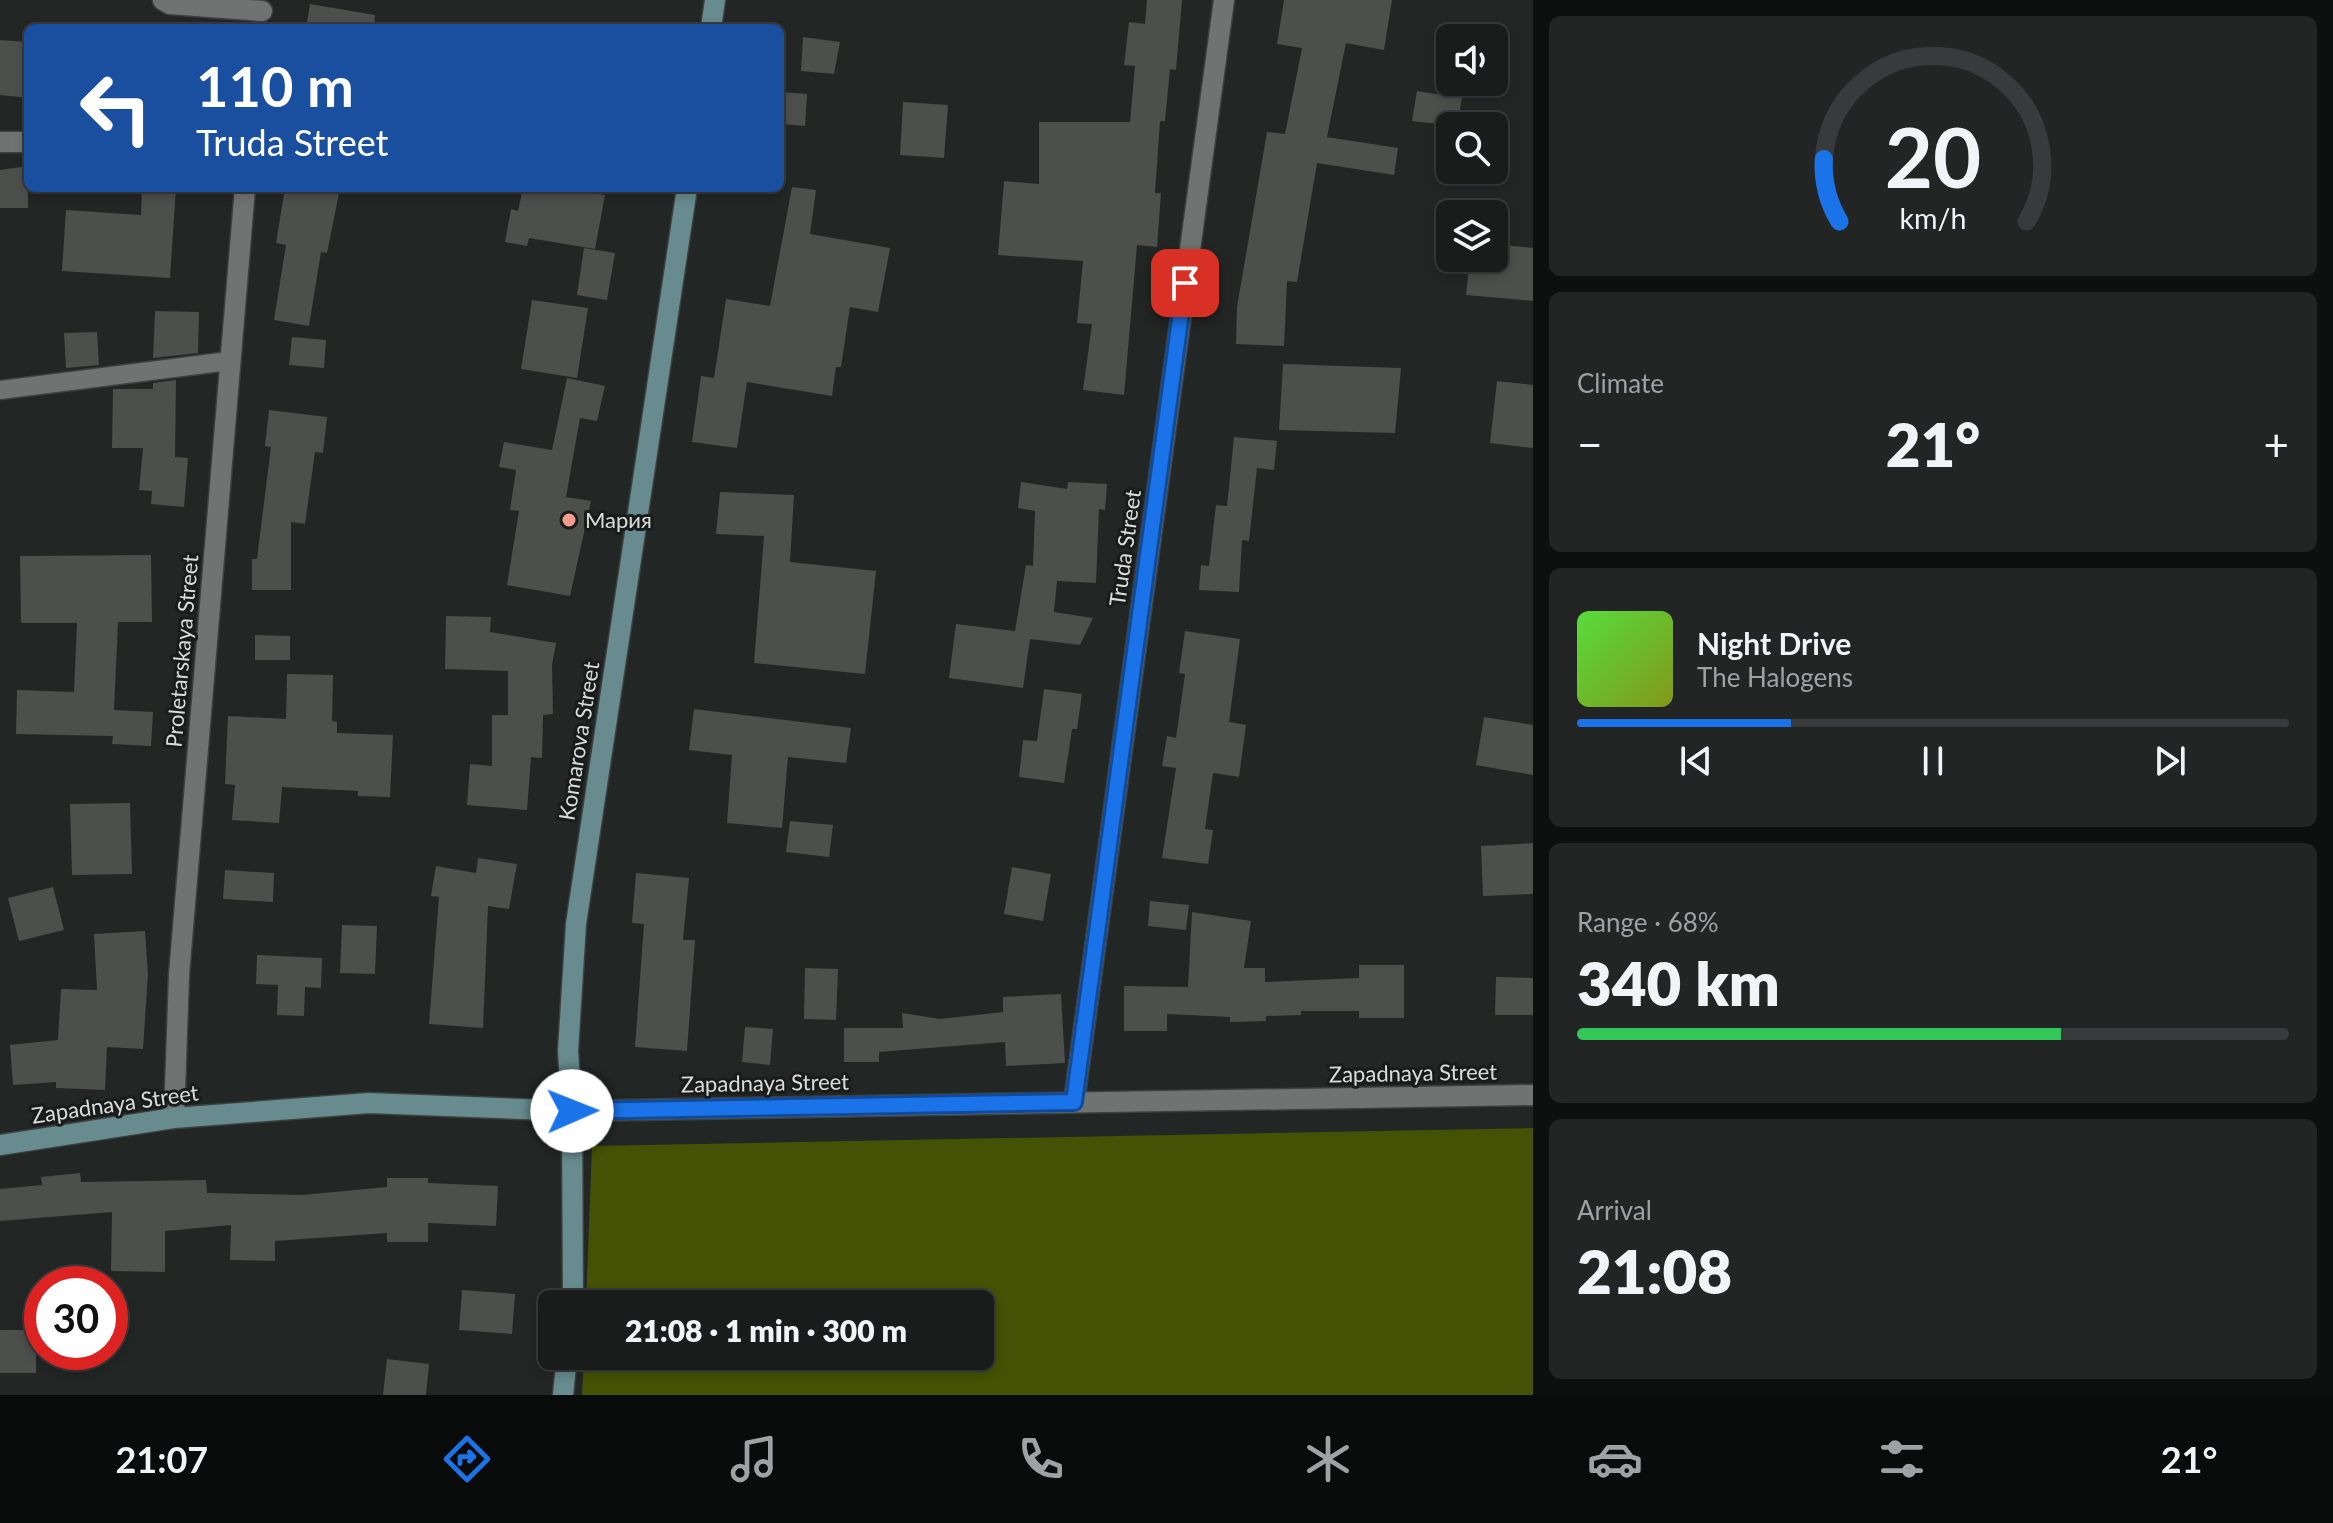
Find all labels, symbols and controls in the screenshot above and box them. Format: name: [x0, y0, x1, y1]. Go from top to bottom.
map controls: [1436, 24, 1508, 272]
button: sound: [1436, 24, 1508, 96]
text: 110 m: [196, 52, 354, 119]
icon: left: [64, 56, 168, 160]
text: 20: [1885, 105, 1981, 205]
button: search: [1436, 112, 1508, 184]
text: Truda Street: [196, 120, 389, 164]
button: layers: [1436, 200, 1508, 272]
text: km/h: [1900, 201, 1966, 235]
pin: [1151, 249, 1219, 317]
icon: arrive: [1163, 261, 1207, 305]
text: Climate: [1577, 367, 1664, 399]
text: 21°: [1886, 408, 1980, 480]
text: −: [1577, 418, 1603, 470]
text: +: [2263, 418, 2289, 470]
street label: Truda Street: [1103, 488, 1146, 608]
place label: Мария: [585, 506, 652, 533]
marker: Мария: [560, 511, 578, 529]
street label: Proletarskaya Street: [160, 553, 203, 749]
text: Night Drive: [1697, 625, 1851, 661]
street label: Komarova Street: [553, 659, 604, 822]
text: The Halogens: [1697, 661, 1853, 693]
icon: previous: [1674, 739, 1718, 783]
icon: pause: [1911, 739, 1955, 783]
icon: next: [2148, 739, 2192, 783]
text: Range · 68%: [1577, 906, 1719, 938]
text: 340 km: [1577, 947, 1780, 1019]
street label: Zapadnaya Street: [1329, 1058, 1497, 1087]
street label: Zapadnaya Street: [681, 1068, 849, 1097]
position arrow: [530, 1069, 614, 1153]
street label: Zapadnaya Street: [30, 1078, 200, 1129]
text: Arrival: [1577, 1194, 1652, 1226]
text: 21:08: [1577, 1235, 1732, 1307]
speed limit sign: 30: [24, 1266, 128, 1370]
text: 21:08 · 1 min · 300 m: [625, 1312, 907, 1348]
icon: directions: [439, 1431, 495, 1487]
icon: music: [726, 1431, 782, 1487]
icon: phone: [1013, 1431, 1069, 1487]
icon: climate: [1300, 1431, 1356, 1487]
icon: car: [1587, 1431, 1643, 1487]
icon: filters: [1874, 1431, 1930, 1487]
text: 21:07: [115, 1437, 208, 1481]
text: 21°: [2161, 1437, 2217, 1481]

